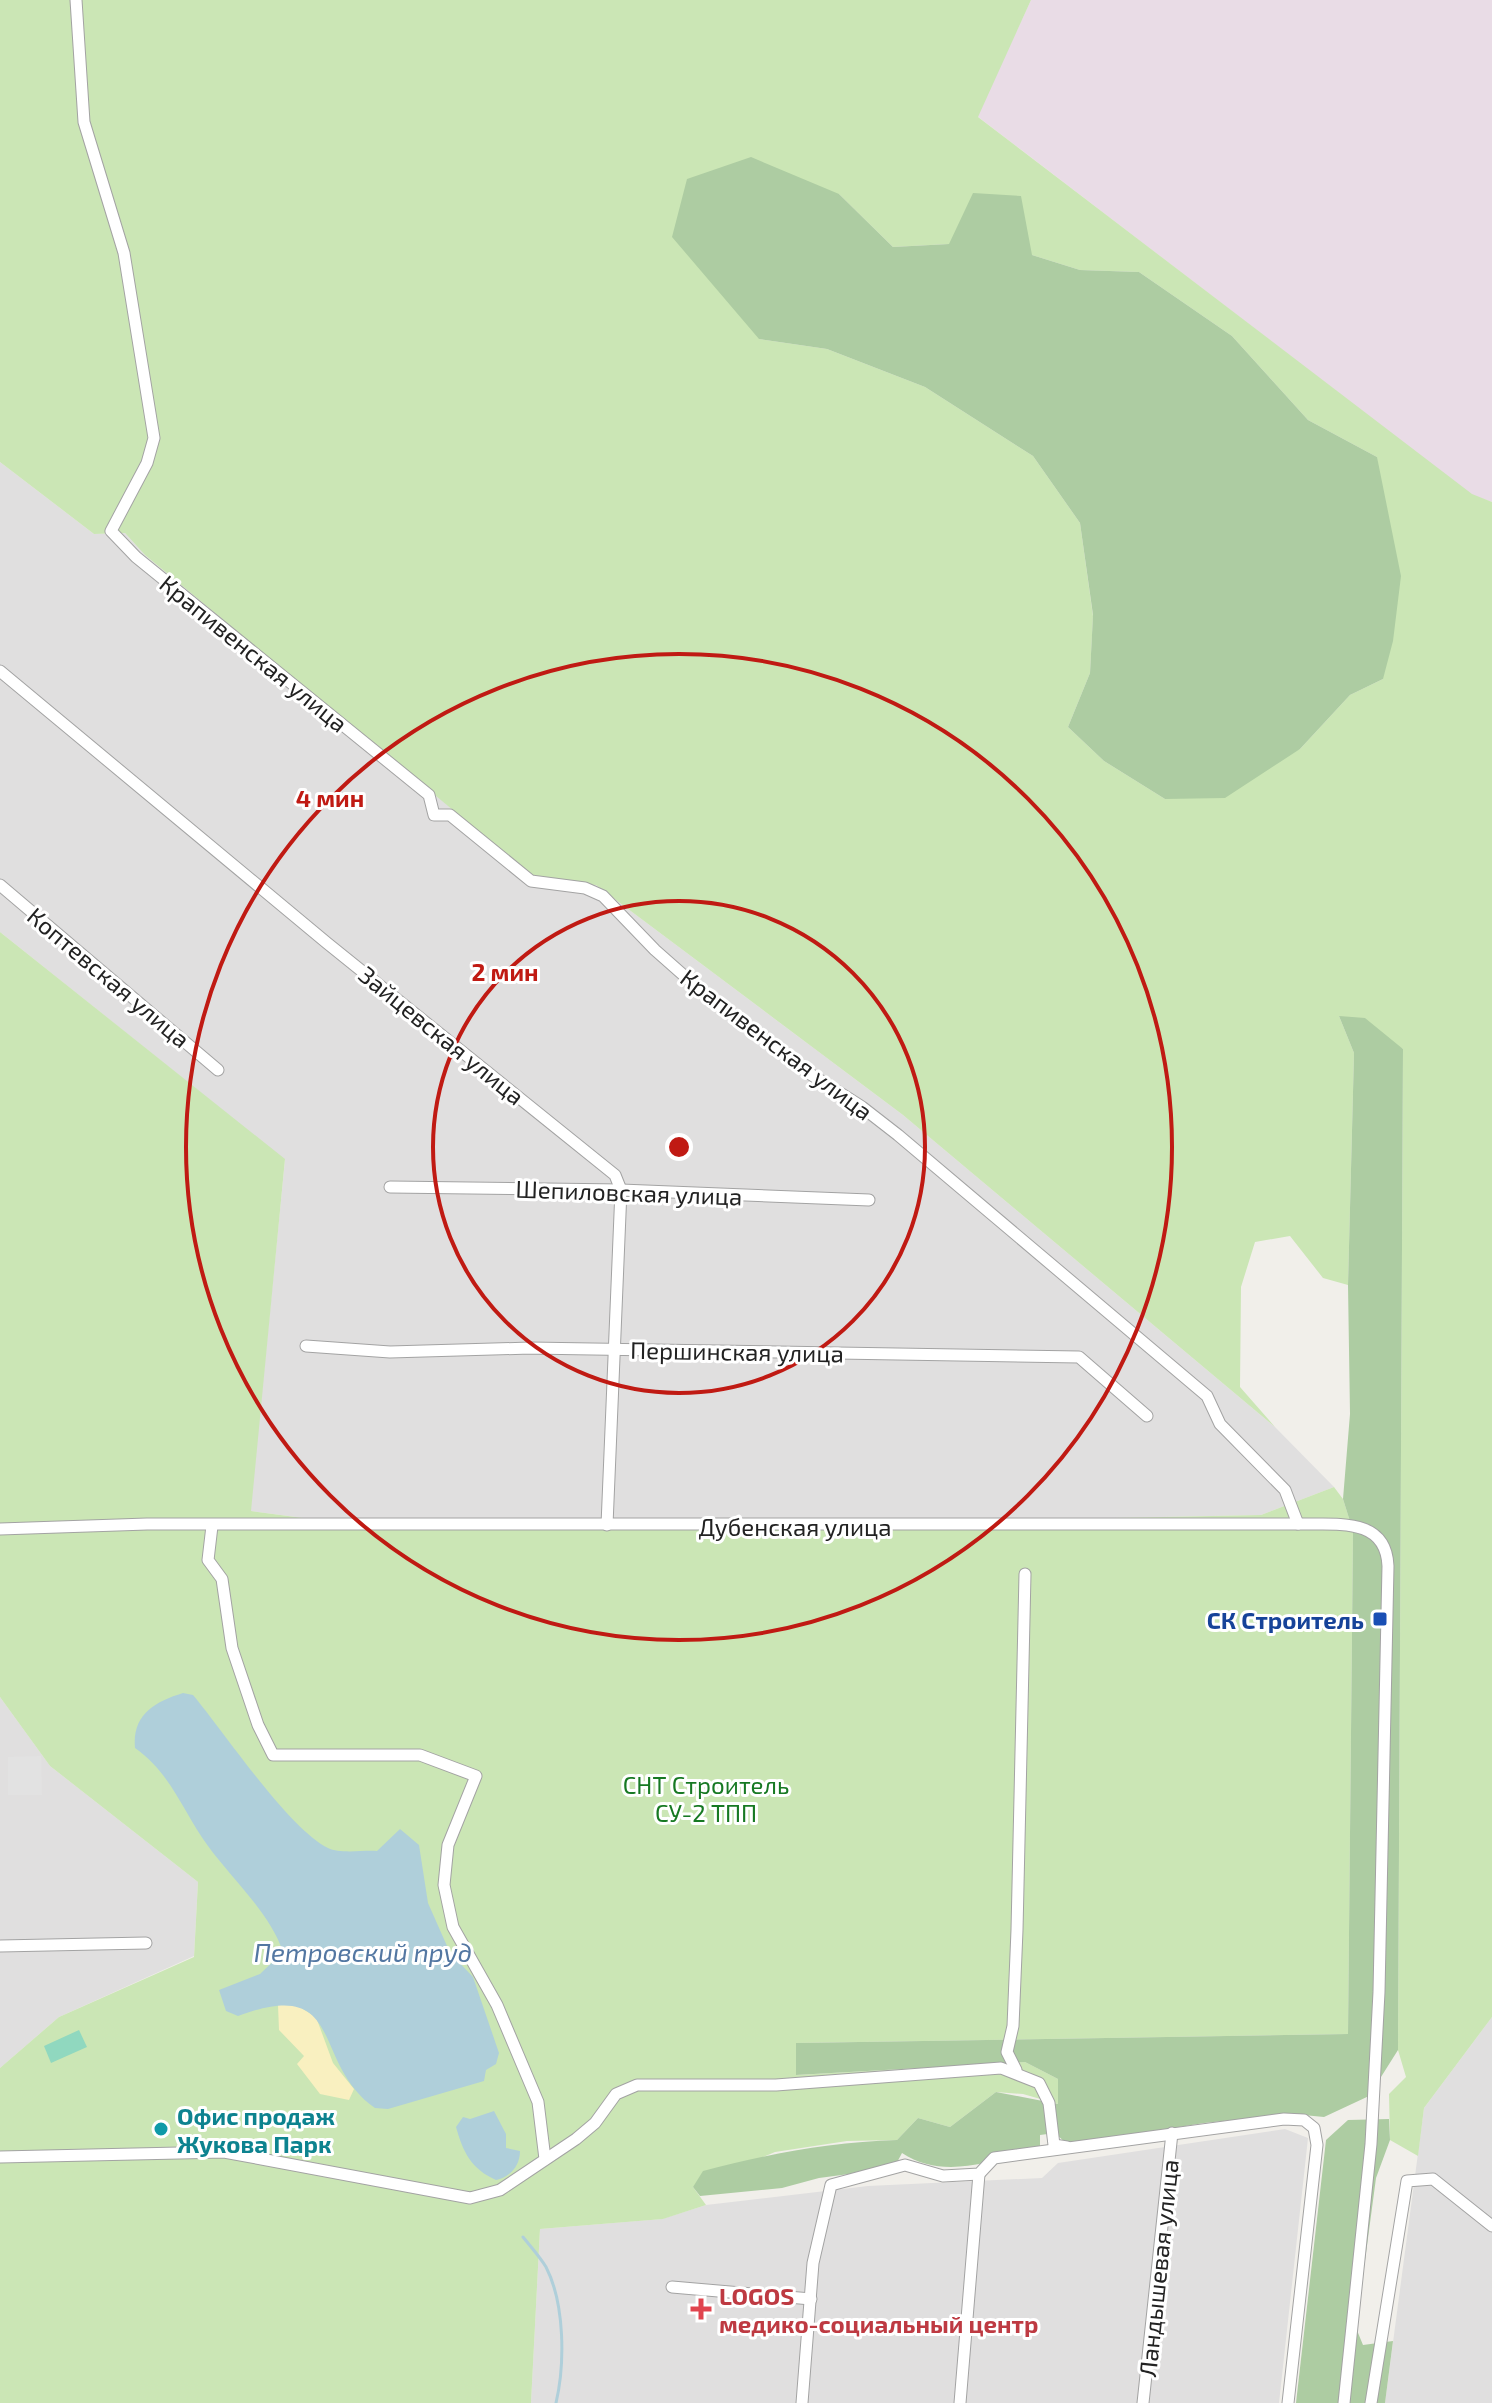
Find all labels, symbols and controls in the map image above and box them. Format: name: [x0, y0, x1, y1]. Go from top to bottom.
street label: Крапивенская улица: [154, 568, 354, 738]
text: 4 мин: [296, 783, 364, 812]
street label: Коптевская улица: [21, 901, 196, 1054]
text: 2 мин: [471, 957, 539, 986]
street label: Зайцевская улица: [353, 959, 530, 1111]
street label: Крапивенская улица: [675, 962, 879, 1127]
centre of rings: [665, 1133, 693, 1161]
street label: Шепиловская улица: [515, 1174, 743, 1211]
street label: Першинская улица: [630, 1335, 844, 1368]
street label: Дубенская улица: [698, 1512, 892, 1542]
place label: СК Строитель: [1207, 1605, 1364, 1634]
marker: СК Строитель: [1371, 1610, 1389, 1628]
park label: СНТ Строитель СУ-2 ТПП: [623, 1770, 789, 1827]
water label: Петровский пруд: [254, 1936, 472, 1967]
place label: Офис продаж Жукова Парк: [177, 2101, 335, 2158]
marker: Офис продаж Жукова Парк: [152, 2120, 170, 2138]
street label: Ландышевая улица: [1132, 2158, 1185, 2378]
place label: LOGOS медико-социальный центр: [719, 2281, 1038, 2338]
marker: LOGOS медико-социальный центр: [690, 2298, 712, 2320]

